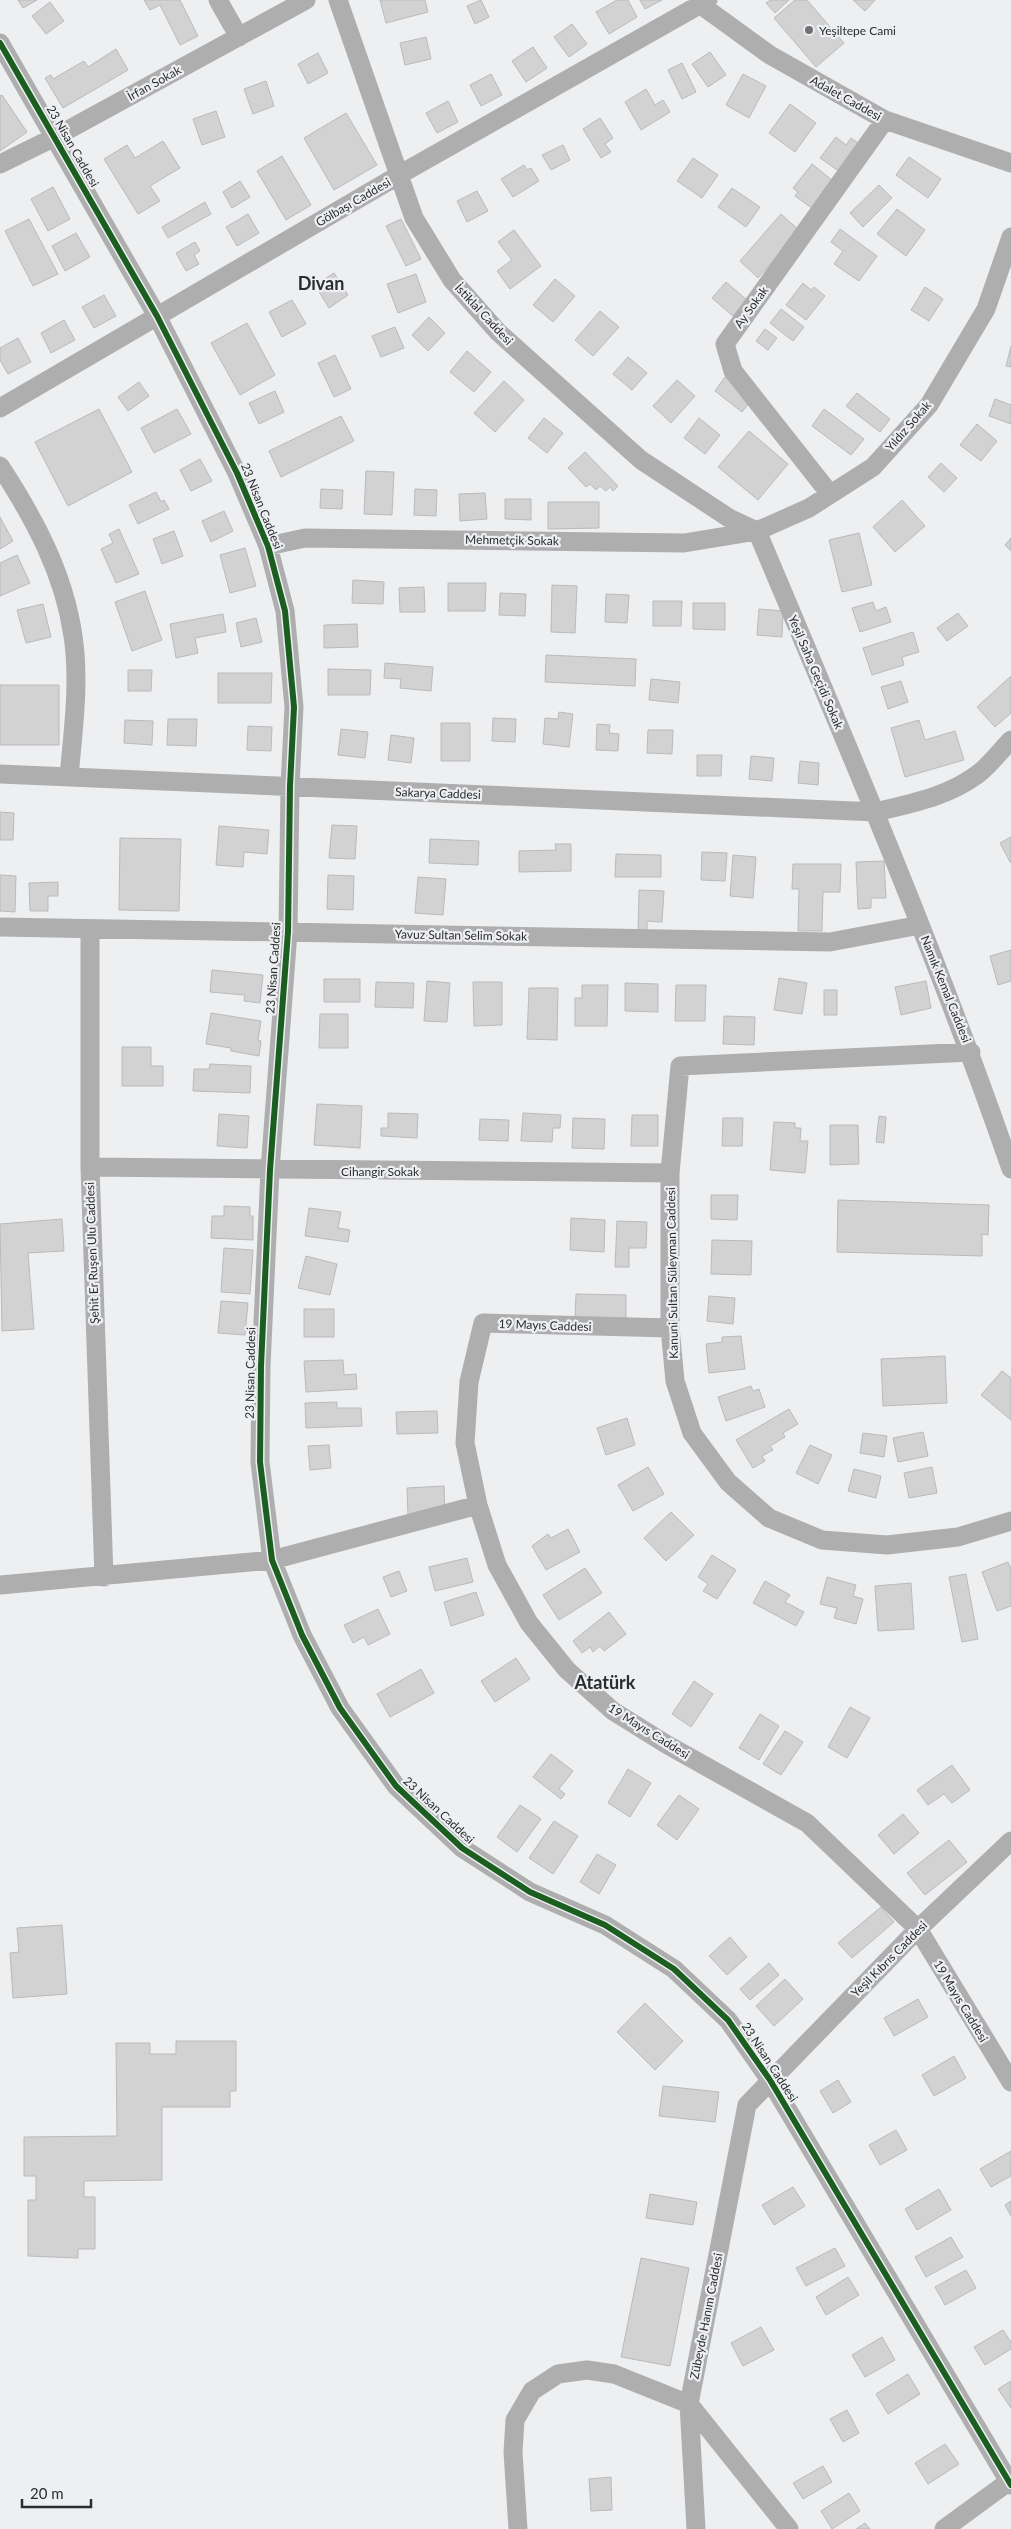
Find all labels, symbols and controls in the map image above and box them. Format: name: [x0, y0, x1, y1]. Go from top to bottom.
place label: Yeşiltepe Cami: [819, 23, 896, 38]
marker: Yeşiltepe Cami: [803, 24, 815, 36]
street label: İrfan Sokak: [125, 62, 184, 104]
street label: Adalet Caddesi: [808, 72, 884, 124]
street label: 23 Nisan Caddesi: [44, 103, 102, 190]
street label: Gölbaşı Caddesi: [313, 174, 393, 229]
district label: Divan: [298, 272, 344, 294]
street label: İstiklal Caddesi: [452, 280, 516, 348]
street label: Ay Sokak: [731, 282, 772, 331]
street label: Yıldız Sokak: [882, 397, 935, 454]
street label: 23 Nisan Caddesi: [238, 461, 286, 551]
street label: Mehmetçik Sokak: [465, 532, 560, 548]
street label: Yeşil Saha Geçidi Sokak: [785, 613, 847, 732]
street label: Sakarya Caddesi: [395, 784, 481, 802]
street label: 23 Nisan Caddesi: [262, 922, 284, 1014]
street label: Yavuz Sultan Selim Sokak: [395, 926, 528, 944]
street label: Namık Kemal Caddesi: [918, 933, 974, 1045]
street label: Cihangir Sokak: [341, 1164, 420, 1179]
street label: Şehit Er Ruşen Ulu Caddesi: [82, 1182, 102, 1324]
street label: Kanuni Sultan Süleyman Caddesi: [663, 1187, 681, 1359]
street label: 19 Mayıs Caddesi: [498, 1316, 592, 1334]
street label: 23 Nisan Caddesi: [242, 1327, 258, 1419]
district label: Atatürk: [574, 1671, 636, 1693]
street label: 19 Mayıs Caddesi: [606, 1700, 692, 1762]
street label: 23 Nisan Caddesi: [400, 1773, 478, 1847]
street label: Yeşil Kıbrıs Caddesi: [848, 1918, 930, 2000]
street label: 19 Mayıs Caddesi: [931, 1957, 991, 2045]
street label: 23 Nisan Caddesi: [739, 2019, 801, 2105]
street label: Zübeyde Hanım Caddesi: [686, 2252, 726, 2380]
scale bar: [22, 2476, 91, 2508]
text: 20 m: [30, 2484, 64, 2502]

